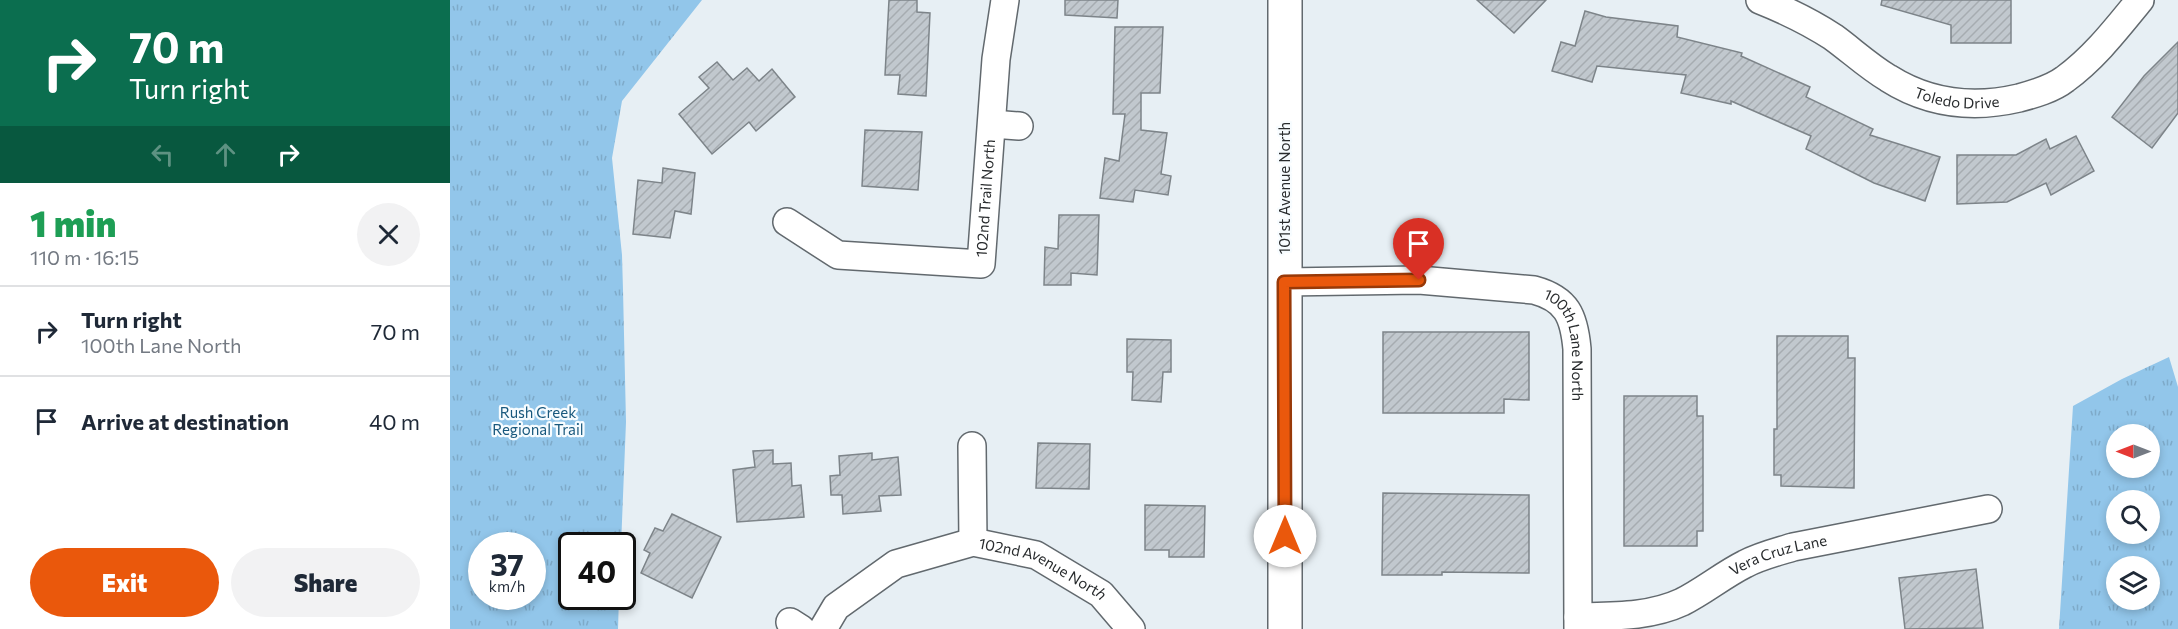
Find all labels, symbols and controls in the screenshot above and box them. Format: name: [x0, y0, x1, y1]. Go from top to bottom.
text: 70 m: [129, 20, 224, 72]
icon: right: [30, 24, 108, 102]
text: Turn right: [129, 72, 249, 105]
street label: Toledo Drive: [1912, 83, 2000, 112]
street label: 101st Avenue North: [1275, 122, 1293, 254]
icon: left: [146, 138, 179, 171]
icon: ahead: [209, 138, 242, 171]
icon: right: [272, 138, 305, 171]
street label: 102nd Trail North: [972, 138, 998, 258]
text: 1 min: [30, 200, 116, 244]
button: close: [357, 203, 420, 266]
pin: [1393, 218, 1444, 280]
icon: arrive: [1402, 227, 1435, 260]
text: 110 m · 16:15: [30, 245, 139, 269]
street label: 100th Lane North: [1541, 284, 1587, 401]
text: Turn right: [81, 306, 182, 333]
icon: right: [30, 315, 63, 348]
text: 70 m: [371, 318, 420, 345]
text: 100th Lane North: [81, 333, 242, 357]
park label: Rush Creek Regional Trail: [492, 403, 584, 438]
icon: arrive: [30, 405, 63, 438]
text: Arrive at destination: [81, 408, 289, 435]
text: 40 m: [369, 408, 420, 435]
north arrow: [2106, 424, 2160, 478]
map controls: [2106, 424, 2160, 610]
button: search: [2106, 490, 2160, 544]
position arrow: [1253, 504, 1317, 568]
street label: Vera Cruz Lane: [1726, 531, 1828, 579]
speed limit sign: 40: [558, 532, 636, 610]
street label: 102nd Avenue North: [977, 533, 1112, 603]
text: 37: [490, 545, 524, 582]
button: Exit: [30, 548, 219, 617]
button: Share: [231, 548, 420, 617]
button: layers: [2106, 556, 2160, 610]
text: km/h: [489, 577, 525, 595]

